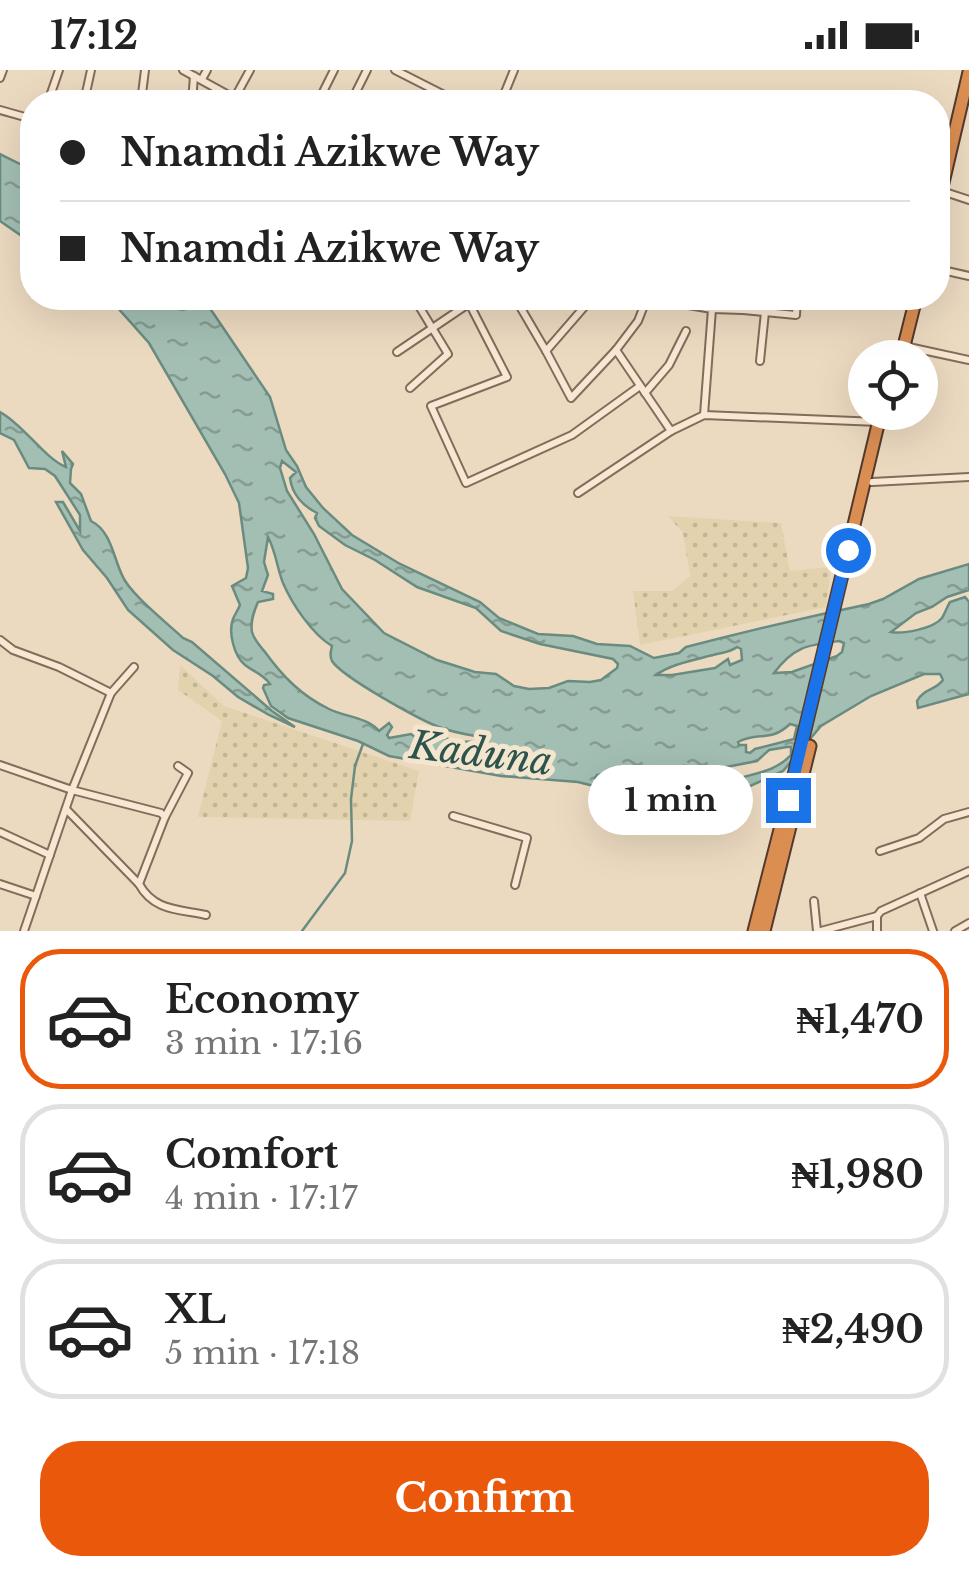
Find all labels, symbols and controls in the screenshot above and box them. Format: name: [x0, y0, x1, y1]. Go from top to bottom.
text: 17:12: [50, 12, 138, 59]
text: Nnamdi Azikwe Way: [120, 129, 539, 176]
text: Nnamdi Azikwe Way: [120, 225, 539, 272]
map controls: [848, 340, 938, 430]
button: locate: [848, 340, 938, 430]
route start: [826, 528, 871, 573]
water label: Kaduna: [406, 721, 555, 785]
callout: 1 min: [588, 765, 753, 835]
route end: [766, 778, 811, 823]
text: 1 min: [624, 780, 717, 820]
icon: car: [45, 974, 135, 1064]
text: Economy: [165, 976, 359, 1023]
text: ₦1,470: [797, 996, 924, 1043]
text: 3 min · 17:16: [165, 1023, 363, 1063]
icon: car: [45, 1129, 135, 1219]
text: Comfort: [165, 1131, 338, 1178]
text: ₦1,980: [792, 1151, 924, 1198]
text: 4 min · 17:17: [165, 1178, 357, 1218]
icon: car: [45, 1284, 135, 1374]
text: XL: [165, 1286, 226, 1333]
text: ₦2,490: [782, 1306, 924, 1353]
text: 5 min · 17:18: [165, 1333, 360, 1373]
button: Confirm: [40, 1441, 929, 1556]

